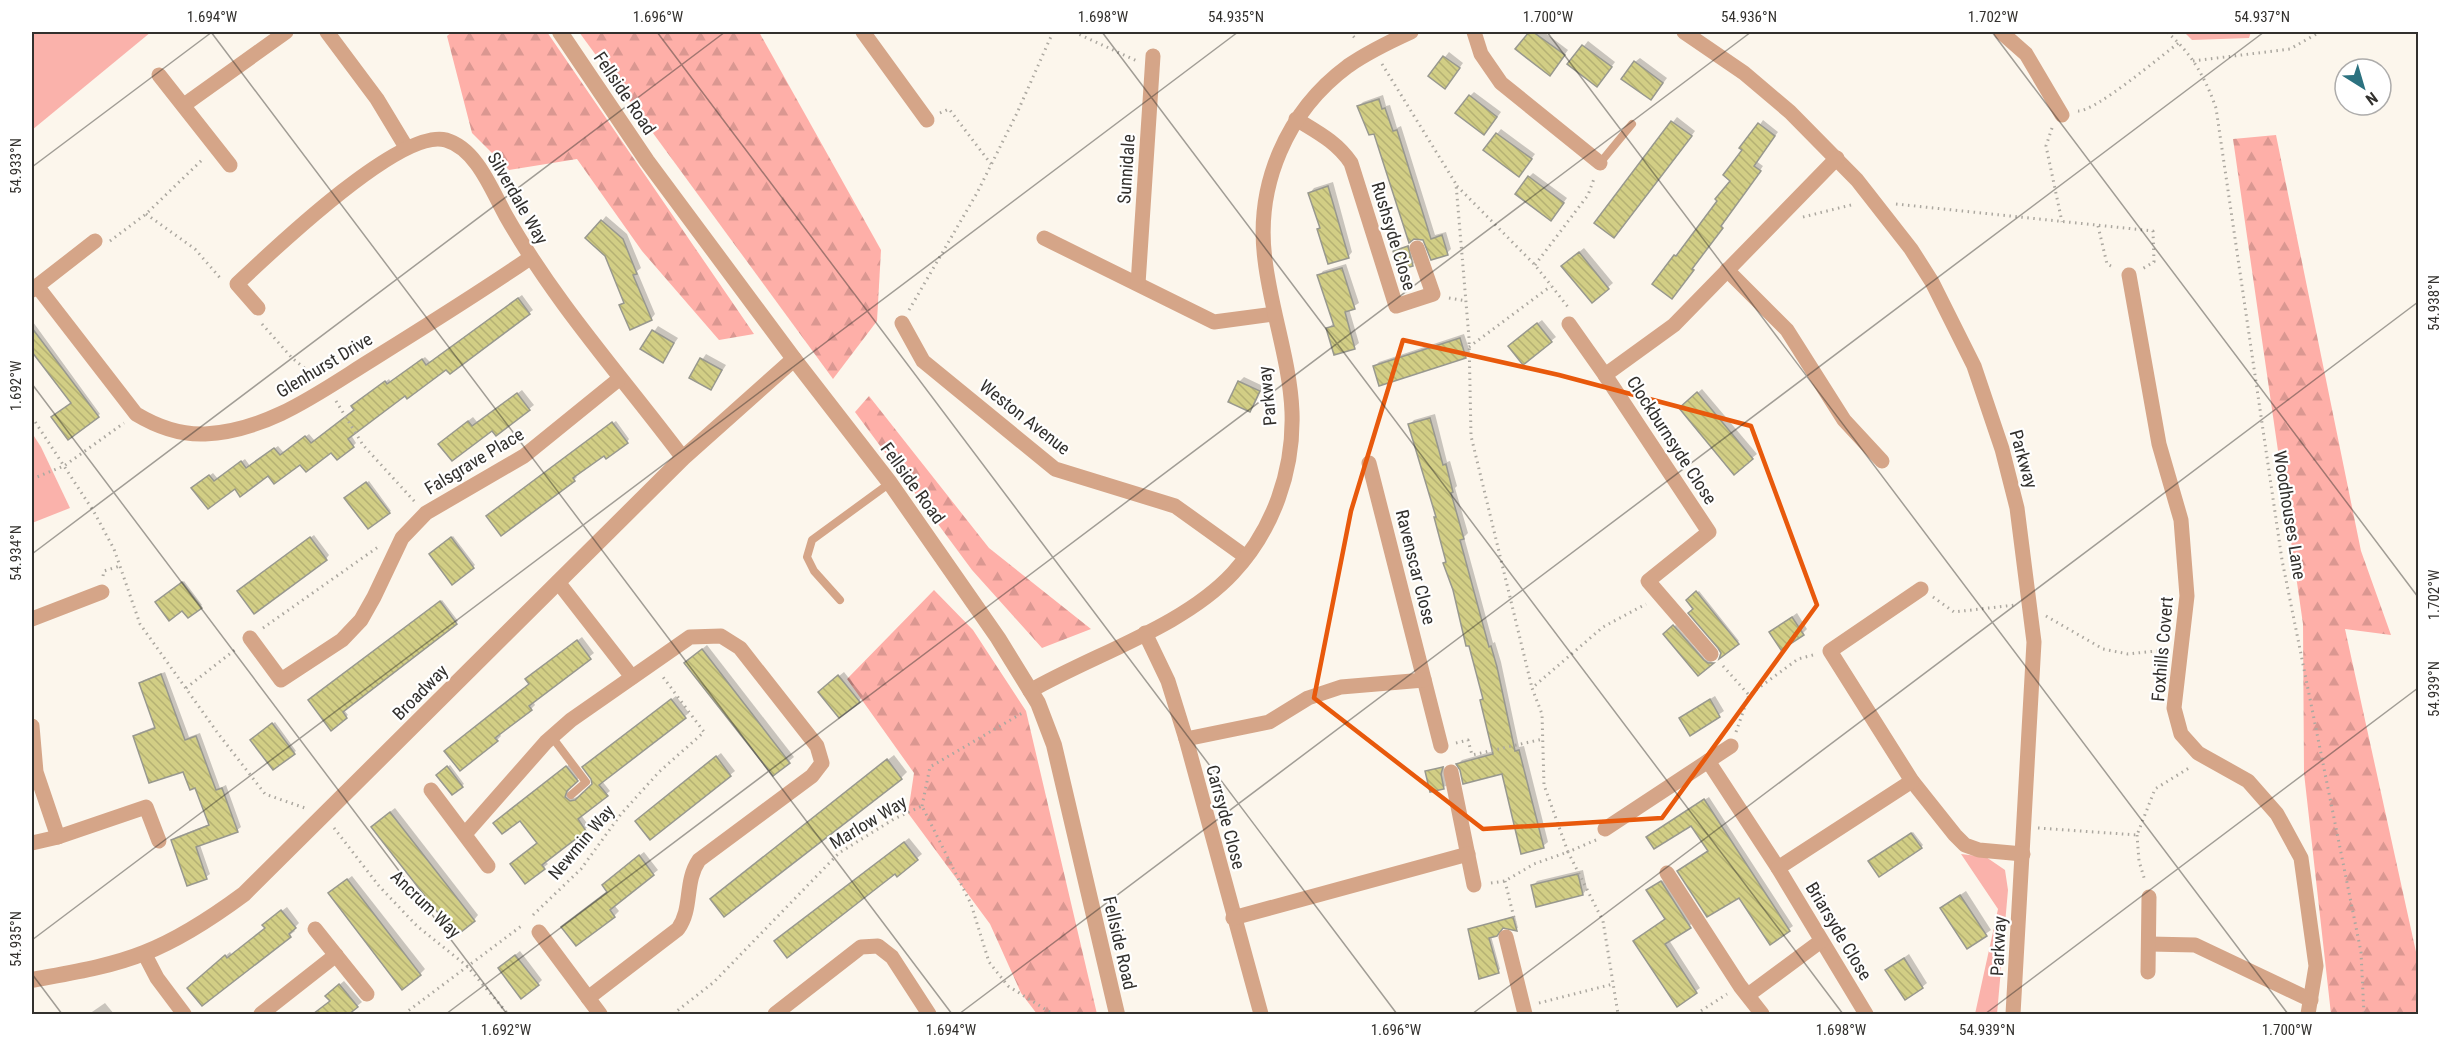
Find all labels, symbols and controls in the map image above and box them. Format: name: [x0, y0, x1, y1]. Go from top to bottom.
text: 1.694°W: [187, 8, 238, 26]
text: 1.696°W: [633, 8, 684, 26]
text: 1.698°W: [1078, 8, 1129, 26]
text: 54.935°N: [1208, 8, 1264, 26]
text: 1.700°W: [1523, 8, 1574, 26]
text: 54.936°N: [1721, 8, 1777, 26]
text: 1.702°W: [1968, 8, 2019, 26]
text: 54.937°N: [2234, 8, 2290, 26]
street label: Fellside Road: [590, 48, 660, 138]
north arrow: [2333, 57, 2393, 117]
text: N: [2362, 88, 2381, 109]
street label: Sunnidale: [1113, 133, 1139, 205]
text: 54.933°N: [7, 138, 25, 194]
street label: Silverdale Way: [483, 148, 553, 248]
street label: Rushsyde Close: [1368, 179, 1420, 293]
text: 54.938°N: [2425, 275, 2443, 331]
street label: Glenhurst Drive: [272, 328, 376, 402]
text: 1.692°W: [7, 360, 25, 411]
street label: Parkway: [1253, 365, 1281, 427]
street label: Clockburnsyde Close: [1623, 372, 1721, 508]
street label: Weston Avenue: [976, 375, 1074, 459]
street label: Falsgrave Place: [421, 423, 527, 499]
street label: Parkway: [2006, 427, 2042, 491]
street label: Fellside Road: [877, 438, 949, 528]
street label: Woodhouses Lane: [2269, 449, 2311, 581]
street label: Ravenscar Close: [1392, 507, 1440, 627]
text: 54.934°N: [7, 525, 25, 581]
text: 1.702°W: [2425, 569, 2443, 620]
street label: Foxhills Covert: [2147, 596, 2177, 702]
street label: Broadway: [388, 660, 452, 724]
text: 54.939°N: [2425, 661, 2443, 717]
street label: Carrsyde Close: [1202, 763, 1250, 871]
street label: Marlow Way: [826, 791, 911, 853]
street label: Newmin Way: [544, 800, 619, 884]
street label: Ancrum Way: [387, 866, 466, 943]
street label: Briarsyde Close: [1802, 878, 1876, 984]
street label: Fellside Road: [1099, 894, 1141, 992]
text: 54.935°N: [7, 911, 25, 967]
street label: Parkway: [1986, 915, 2010, 976]
text: 1.692°W: [481, 1021, 532, 1039]
text: 1.694°W: [926, 1021, 977, 1039]
text: 1.696°W: [1371, 1021, 1422, 1039]
text: 1.698°W: [1816, 1021, 1867, 1039]
text: 54.939°N: [1959, 1021, 2015, 1039]
text: 1.700°W: [2262, 1021, 2313, 1039]

